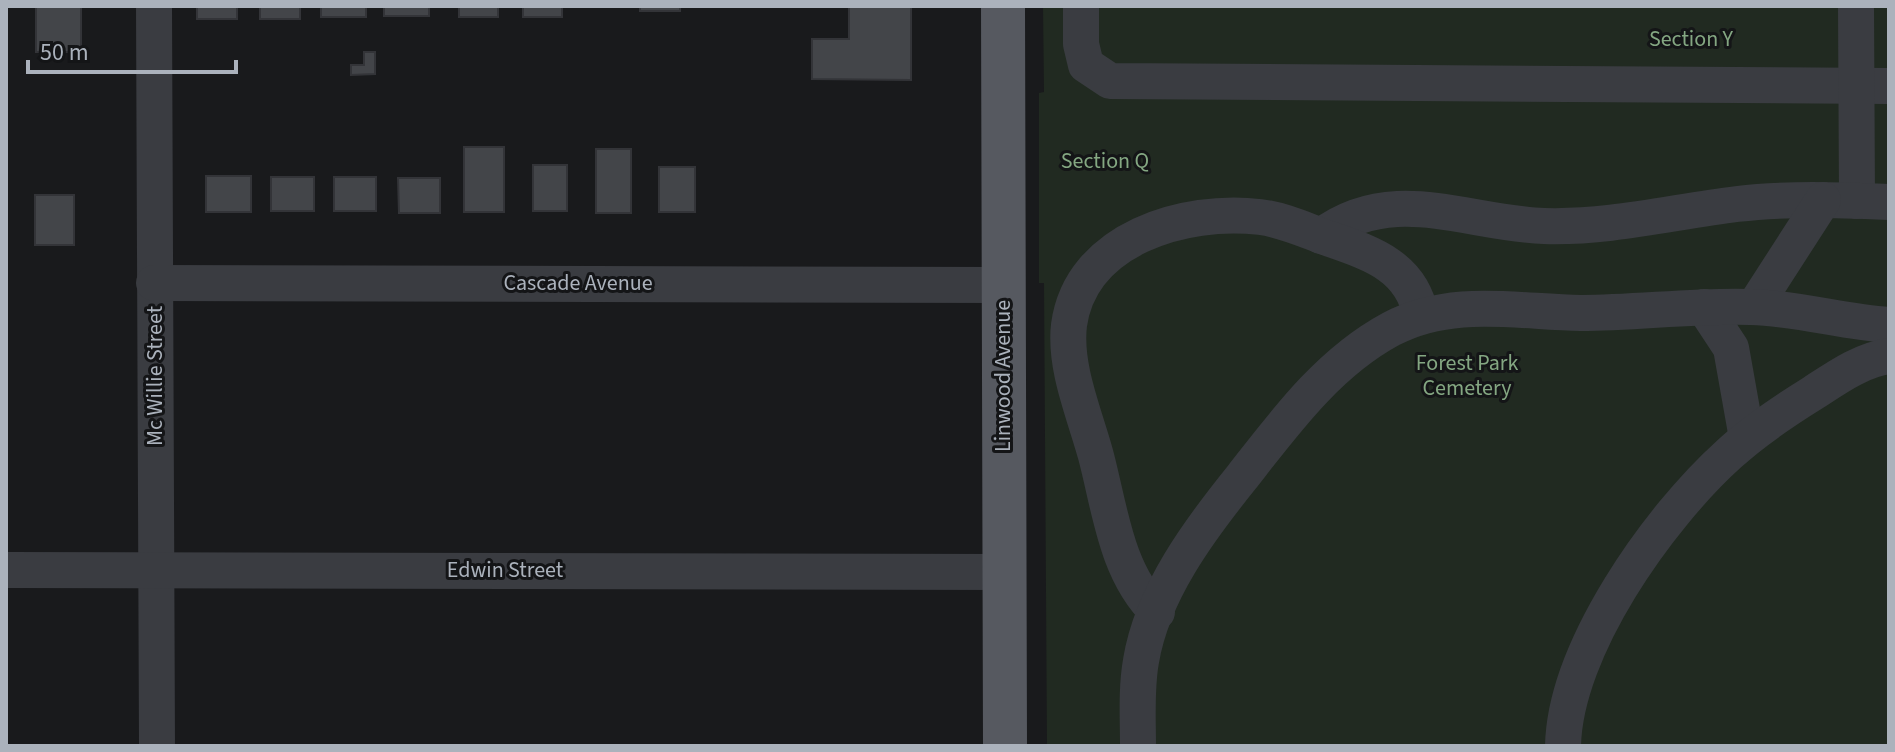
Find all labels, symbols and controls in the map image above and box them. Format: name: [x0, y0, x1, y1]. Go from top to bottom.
park label: Section Y: [1649, 23, 1734, 55]
scale bar: [28, 24, 236, 74]
text: 50 m: [40, 35, 89, 70]
park label: Section Q: [1061, 145, 1149, 177]
street label: Cascade Avenue: [503, 267, 653, 299]
street label: Linwood Avenue: [987, 300, 1019, 452]
street label: Mc Willie Street: [139, 305, 171, 446]
park label: Forest Park Cemetery: [1416, 347, 1518, 404]
street label: Edwin Street: [447, 554, 564, 586]

